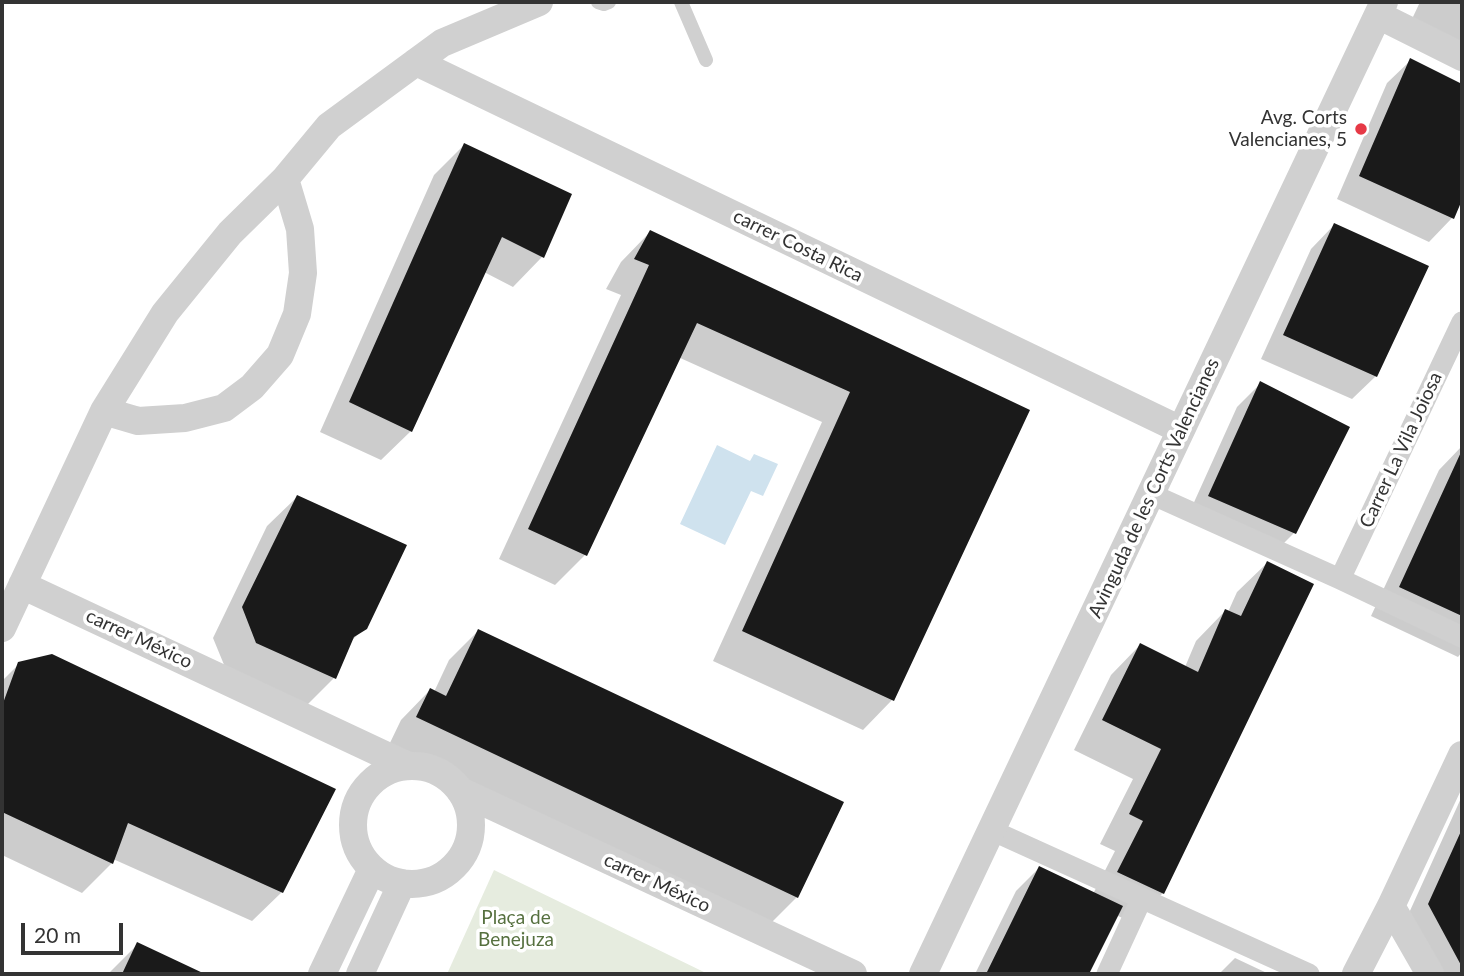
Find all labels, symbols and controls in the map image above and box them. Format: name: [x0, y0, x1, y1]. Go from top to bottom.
place label: Avg. Corts Valencianes, 5: [1229, 107, 1347, 151]
marker: Avg. Corts Valencianes, 5: [1353, 121, 1369, 137]
street label: carrer Costa Rica: [730, 205, 866, 287]
street label: Avinguda de les Corts Valencianes: [1084, 355, 1224, 621]
street label: Carrer La Vila Joiosa: [1355, 369, 1447, 531]
street label: carrer México: [82, 604, 196, 674]
street label: carrer México: [600, 848, 714, 918]
park label: Plaça de Benejuza: [478, 907, 554, 951]
scale bar: [24, 909, 126, 953]
text: 20 m: [34, 922, 81, 947]

